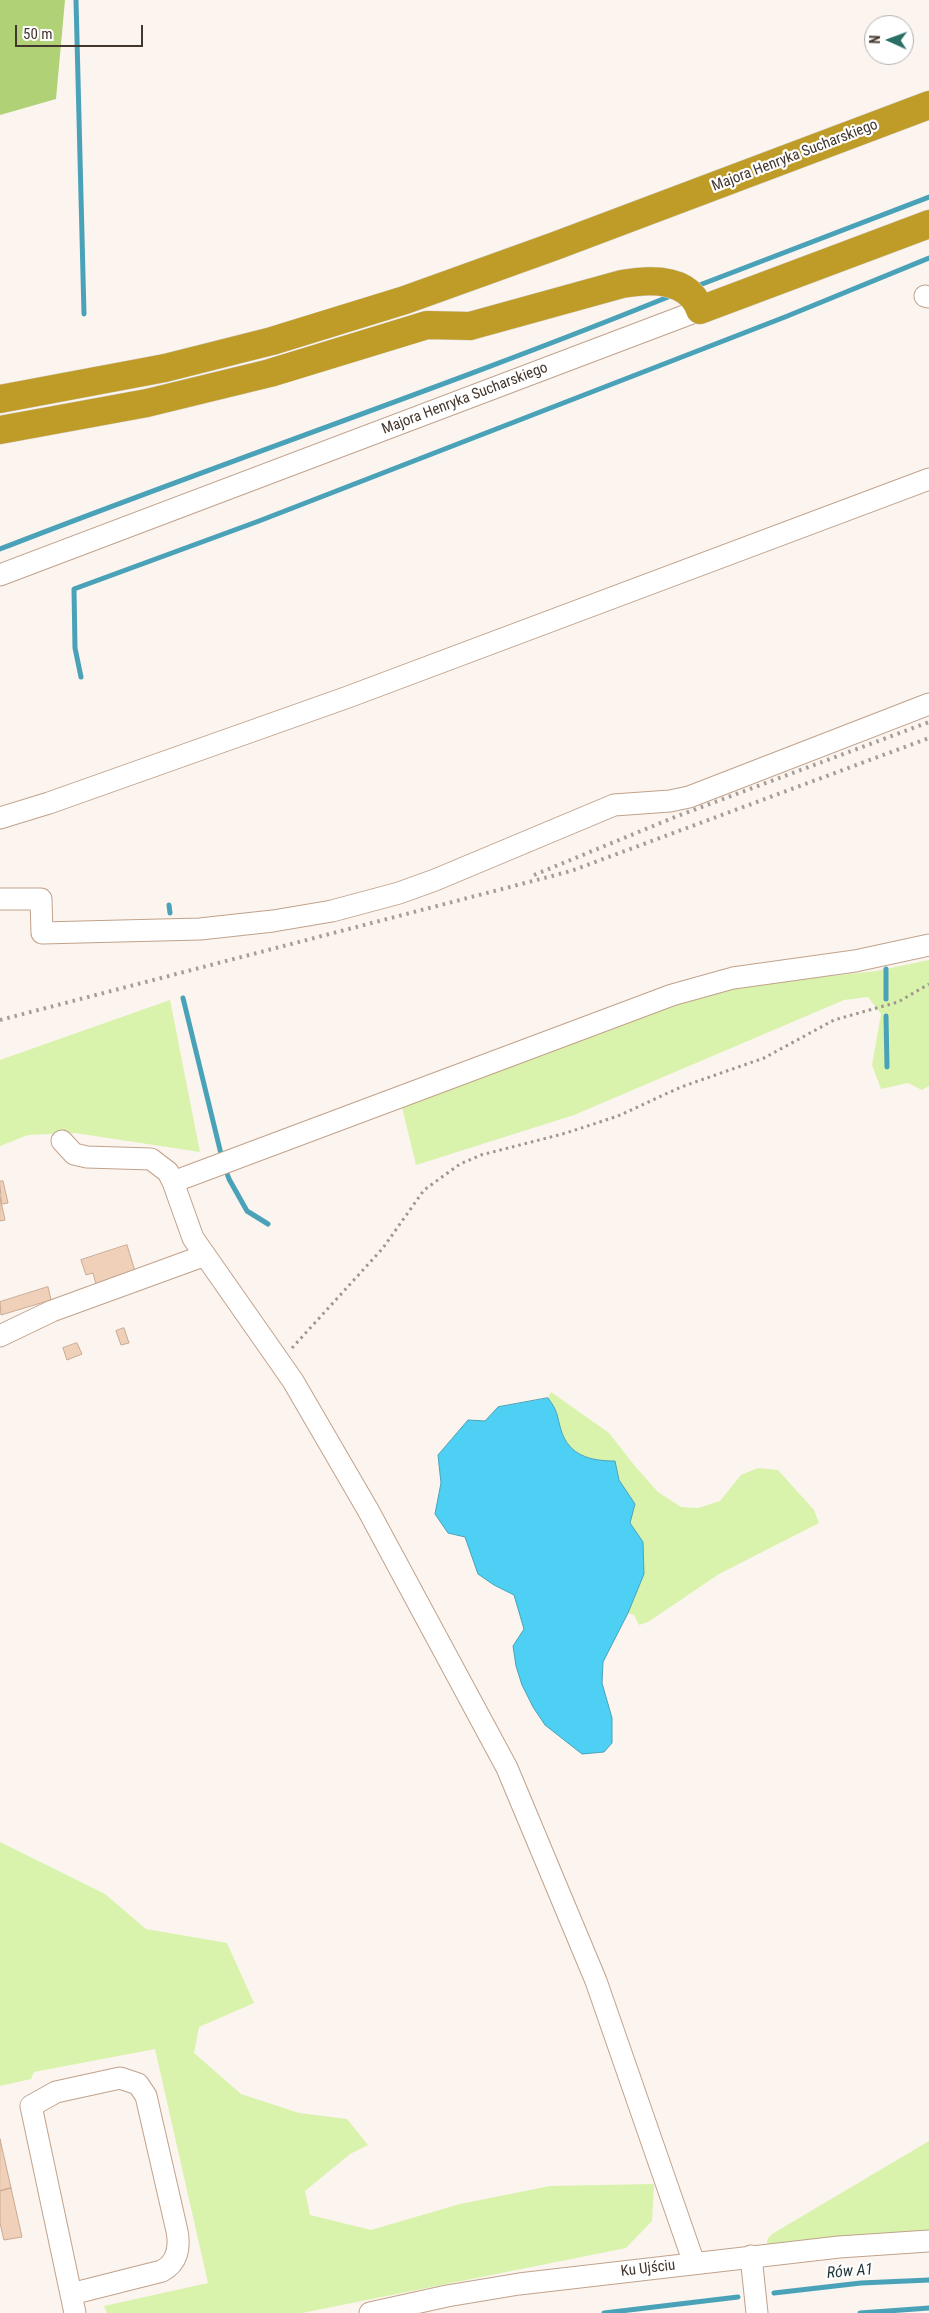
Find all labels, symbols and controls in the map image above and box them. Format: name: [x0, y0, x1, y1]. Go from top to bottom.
scale bar: [18, 15, 145, 47]
north arrow: [864, 15, 914, 65]
text: 50 m: [23, 25, 53, 43]
text: N: [867, 35, 883, 44]
street label: Majora Henryka Sucharskiego: [710, 116, 880, 196]
street label: Majora Henryka Sucharskiego: [380, 359, 550, 439]
street label: Ku Ujściu: [620, 2257, 676, 2281]
water label: Rów A1: [826, 2260, 874, 2284]

